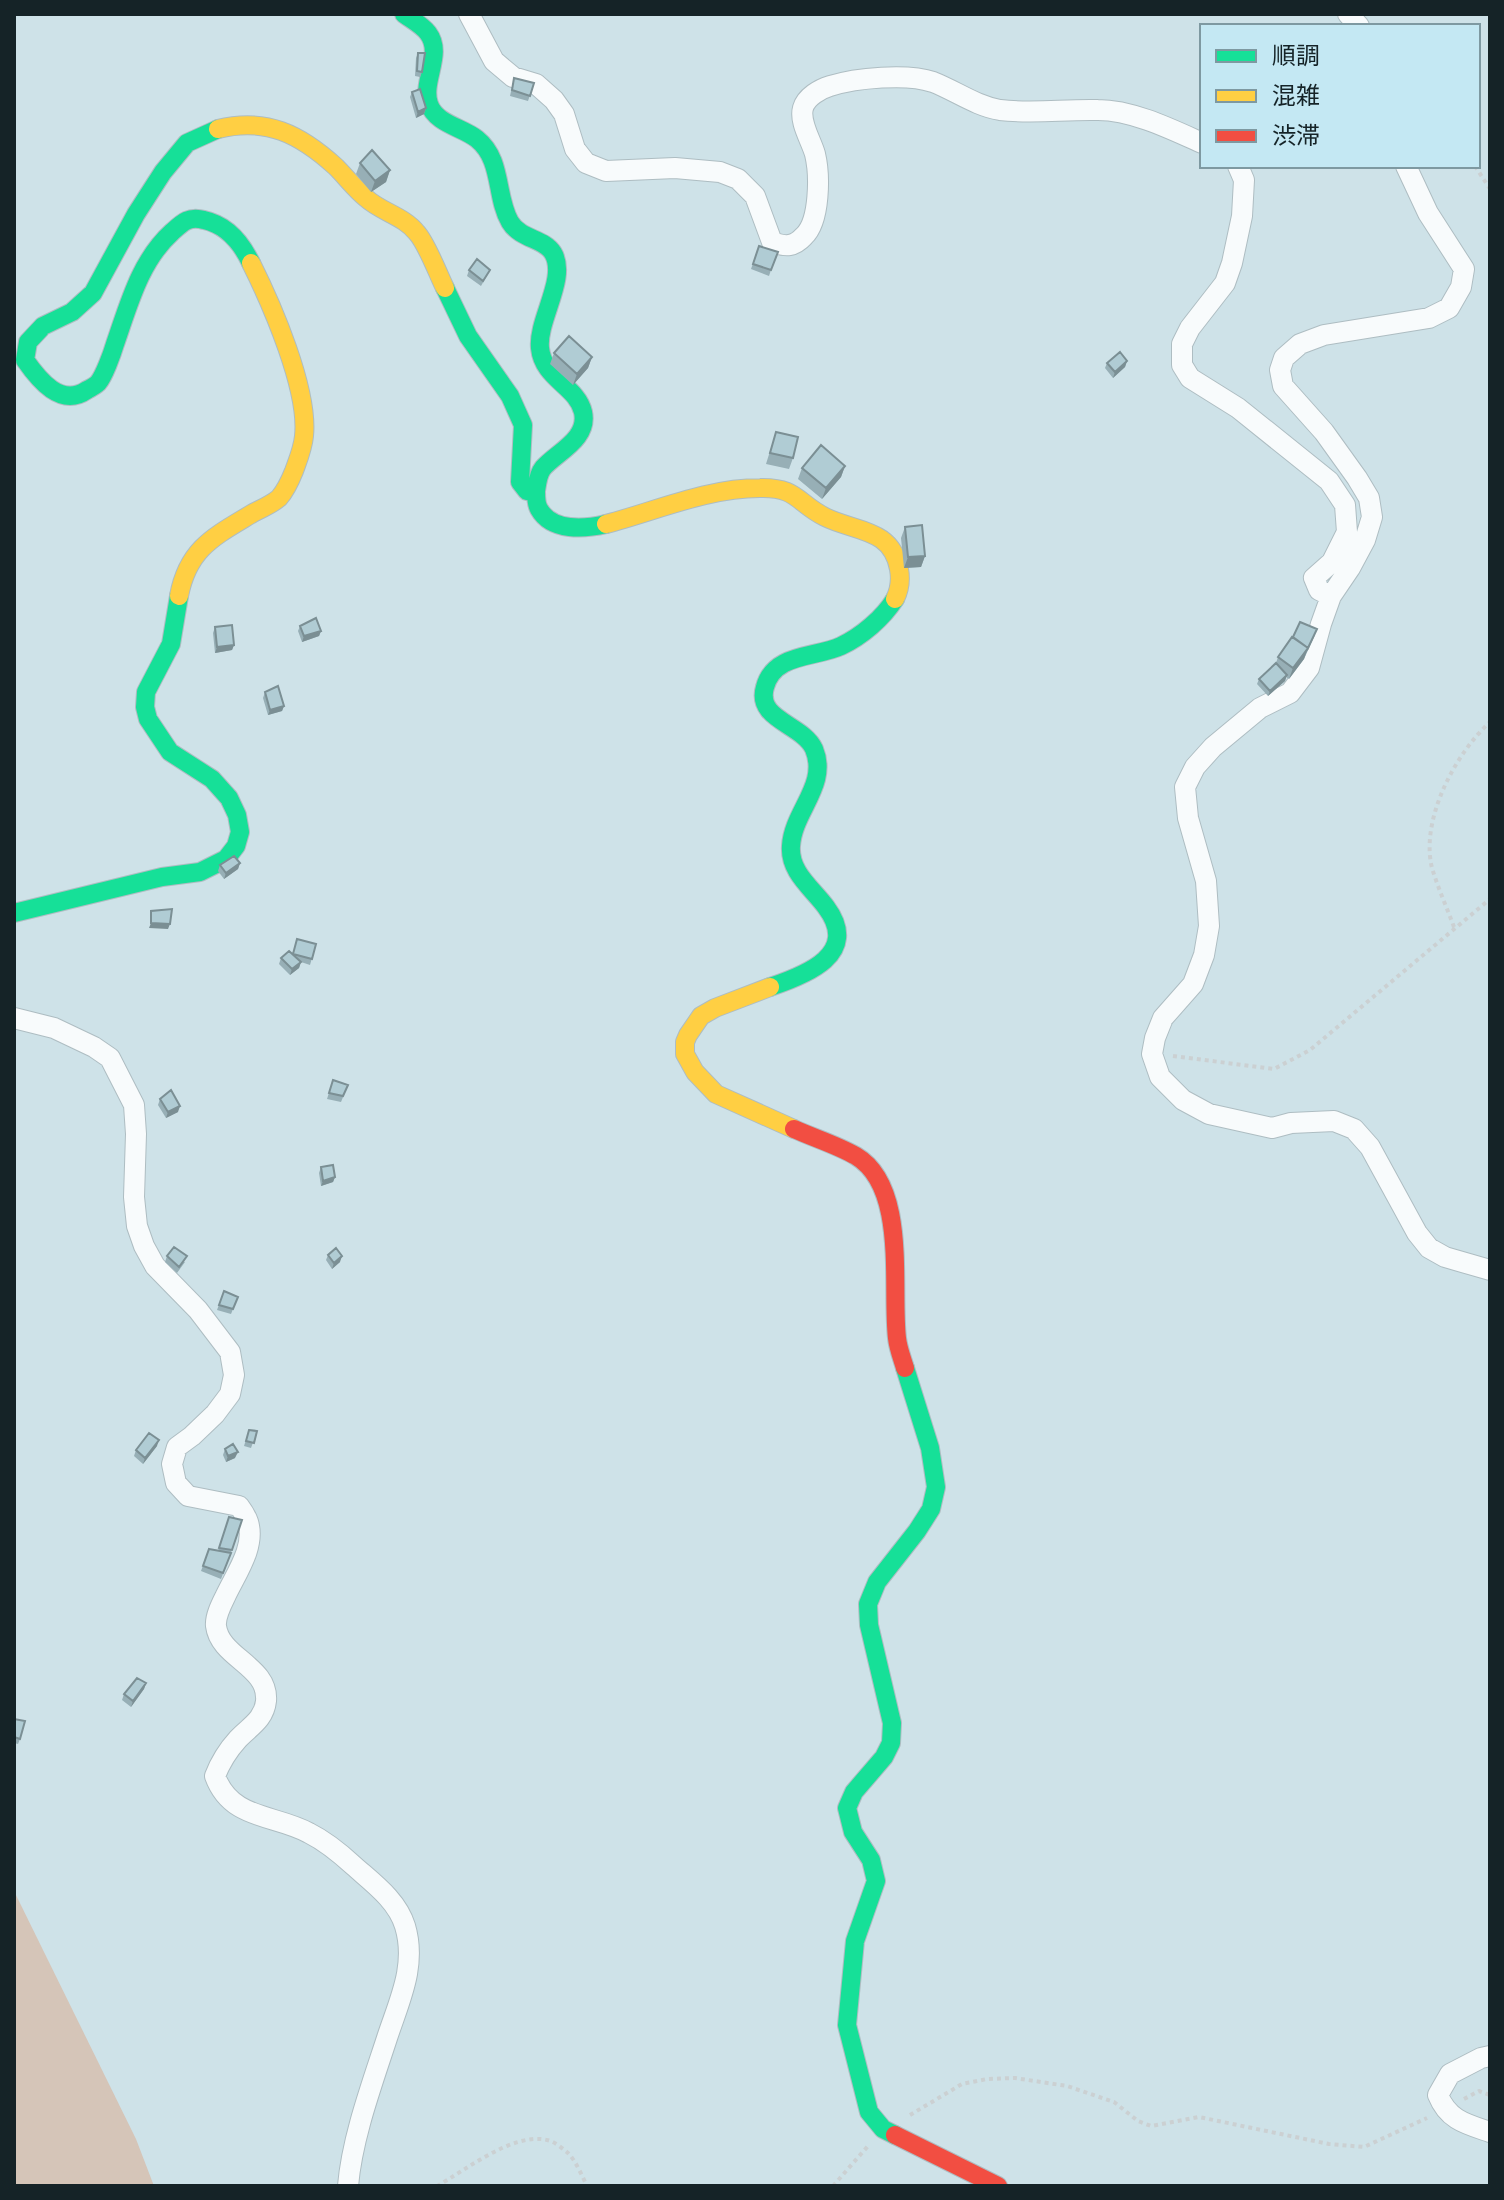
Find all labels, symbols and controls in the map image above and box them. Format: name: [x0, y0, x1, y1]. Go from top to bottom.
legend: [1200, 24, 1480, 168]
text: 順調: [1272, 40, 1320, 72]
text: 混雑: [1272, 80, 1320, 112]
text: 渋滞: [1272, 120, 1320, 152]

